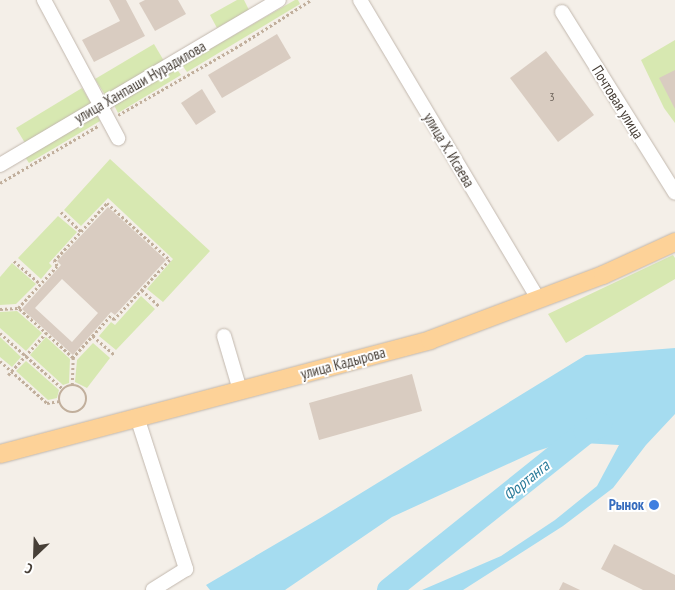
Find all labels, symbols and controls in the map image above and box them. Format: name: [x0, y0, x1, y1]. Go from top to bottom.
street label: улица Ханпаши Нурадилова: [71, 37, 209, 127]
street label: Почтовая улица: [588, 62, 648, 142]
house number: 3: [549, 90, 555, 104]
street label: улица Х. Исаева: [419, 109, 479, 191]
street label: улица Кадырова: [299, 343, 387, 383]
water label: Фортанга: [499, 456, 553, 504]
place label: Рынок: [609, 496, 644, 514]
marker: Рынок: [648, 499, 660, 511]
north arrow: [10, 530, 60, 580]
text: С: [22, 559, 35, 578]

